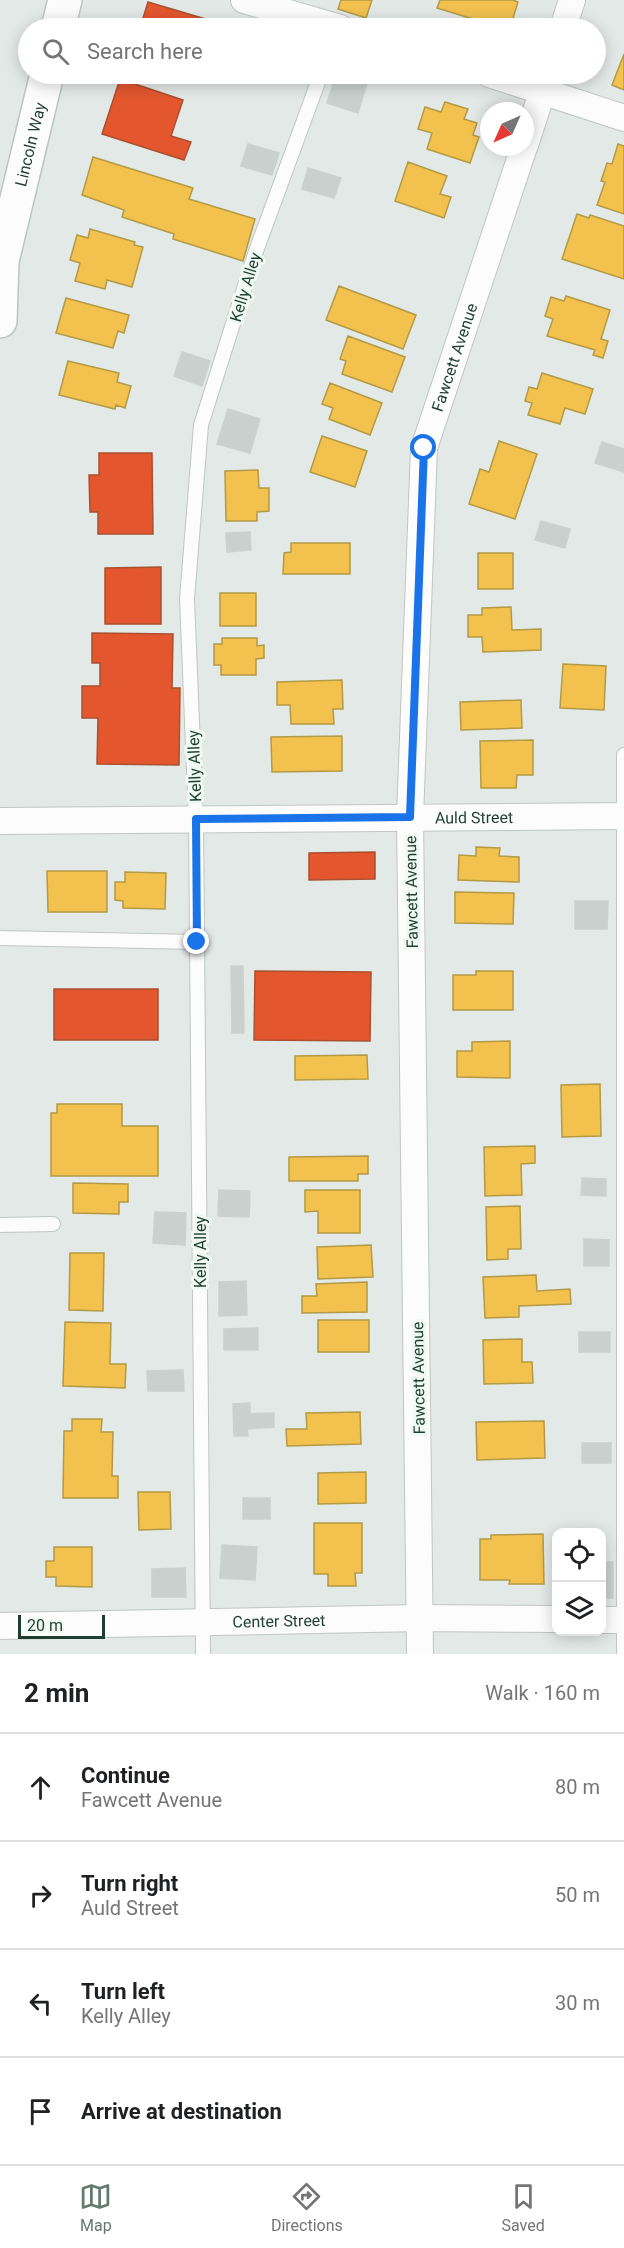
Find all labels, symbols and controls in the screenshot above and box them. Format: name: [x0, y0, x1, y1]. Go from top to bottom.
search box: [18, 18, 606, 84]
icon: search: [39, 35, 72, 68]
text: Search here: [87, 39, 203, 64]
street label: Lincoln Way: [11, 100, 50, 188]
north arrow: [480, 102, 534, 156]
street label: Kelly Alley: [226, 250, 265, 324]
street label: Fawcett Avenue: [428, 301, 481, 414]
route start: [410, 434, 436, 460]
street label: Kelly Alley: [184, 729, 205, 802]
street label: Auld Street: [435, 808, 513, 828]
street label: Fawcett Avenue: [401, 835, 422, 949]
route end: [183, 928, 209, 954]
street label: Kelly Alley: [191, 1216, 210, 1288]
street label: Fawcett Avenue: [408, 1321, 429, 1435]
map controls: [552, 1528, 606, 1636]
button: locate: [552, 1528, 606, 1582]
button: layers: [552, 1582, 606, 1636]
street label: Center Street: [232, 1611, 326, 1632]
scale bar: [18, 1612, 105, 1640]
text: 20 m: [27, 1616, 63, 1635]
text: 2 min: [24, 1678, 89, 1708]
text: Walk · 160 m: [485, 1681, 600, 1705]
text: Continue: [81, 1763, 170, 1788]
icon: ahead: [24, 1771, 57, 1804]
text: 80 m: [555, 1775, 600, 1799]
text: Fawcett Avenue: [81, 1788, 222, 1812]
text: Turn right: [81, 1871, 178, 1896]
icon: right: [24, 1879, 57, 1912]
text: 50 m: [555, 1883, 600, 1907]
text: Auld Street: [81, 1896, 179, 1920]
text: Turn left: [81, 1979, 165, 2004]
icon: left: [24, 1987, 57, 2020]
text: 30 m: [555, 1991, 600, 2015]
text: Kelly Alley: [81, 2004, 171, 2028]
icon: arrive: [24, 2095, 57, 2128]
text: Arrive at destination: [81, 2099, 282, 2124]
tab: Map: [79, 2180, 112, 2235]
tab: Directions: [271, 2180, 343, 2235]
tab: Saved: [501, 2180, 545, 2235]

